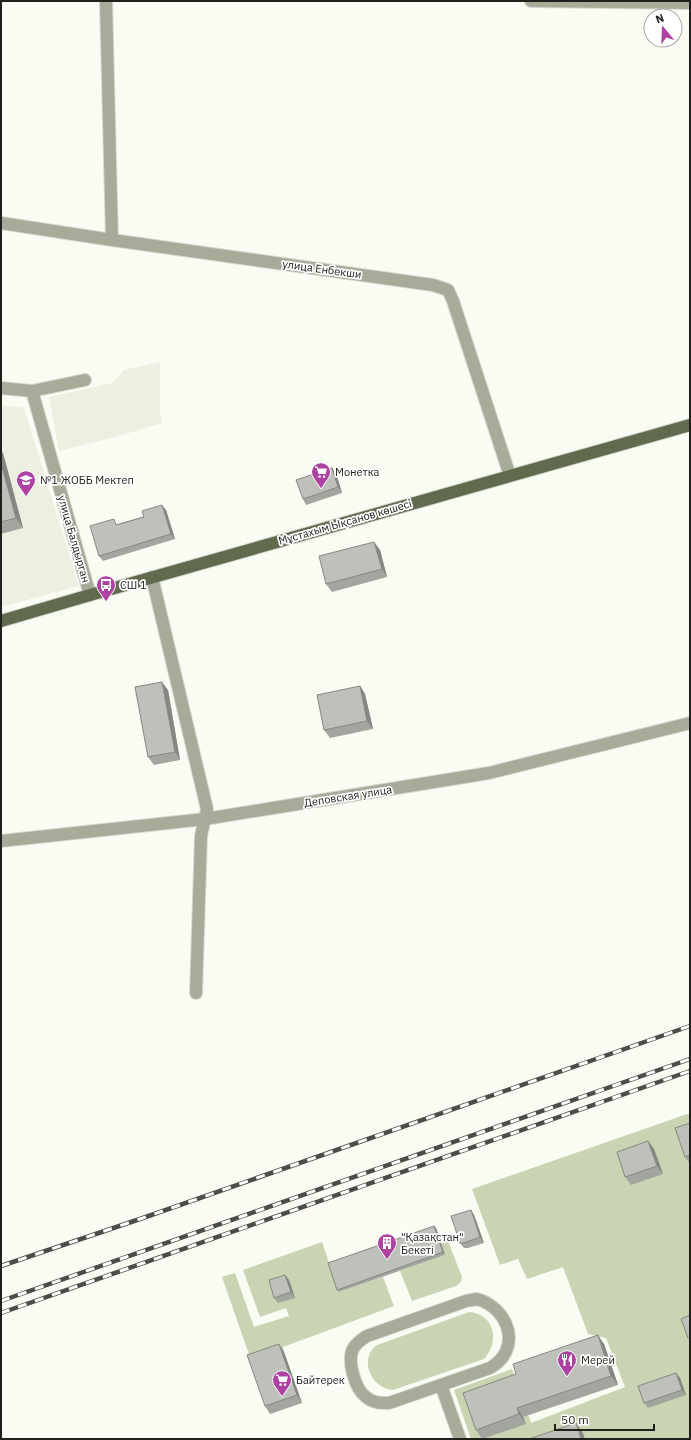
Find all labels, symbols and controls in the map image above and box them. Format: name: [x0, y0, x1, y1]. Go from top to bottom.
north arrow: [643, 8, 683, 48]
text: N: [654, 11, 666, 26]
street label: улица Енбекши: [282, 257, 362, 281]
supermarket icon: Монетка: [310, 461, 332, 489]
place label: Монетка: [335, 465, 380, 479]
school or university icon: №1 ЖОББ Мектеп: [15, 469, 37, 497]
place label: №1 ЖОББ Мектеп: [40, 473, 134, 487]
street label: улица Балдырган: [55, 494, 93, 584]
street label: Мұстахым Ықсанов көшесі: [277, 496, 413, 548]
bus stop icon: СШ 1: [95, 574, 117, 602]
place label: СШ 1: [120, 578, 147, 592]
street label: Деповская улица: [303, 782, 393, 810]
place label: "Қазақстан" Бекеті: [401, 1230, 464, 1257]
building icon: "Қазақстан" Бекеті: [376, 1232, 398, 1260]
restaurant icon: Мерей: [556, 1349, 578, 1377]
place label: Мерей: [581, 1353, 615, 1367]
supermarket icon: Байтерек: [271, 1369, 293, 1397]
place label: Байтерек: [296, 1373, 345, 1387]
scale bar: [555, 1406, 654, 1432]
text: 50 m: [561, 1412, 589, 1427]

